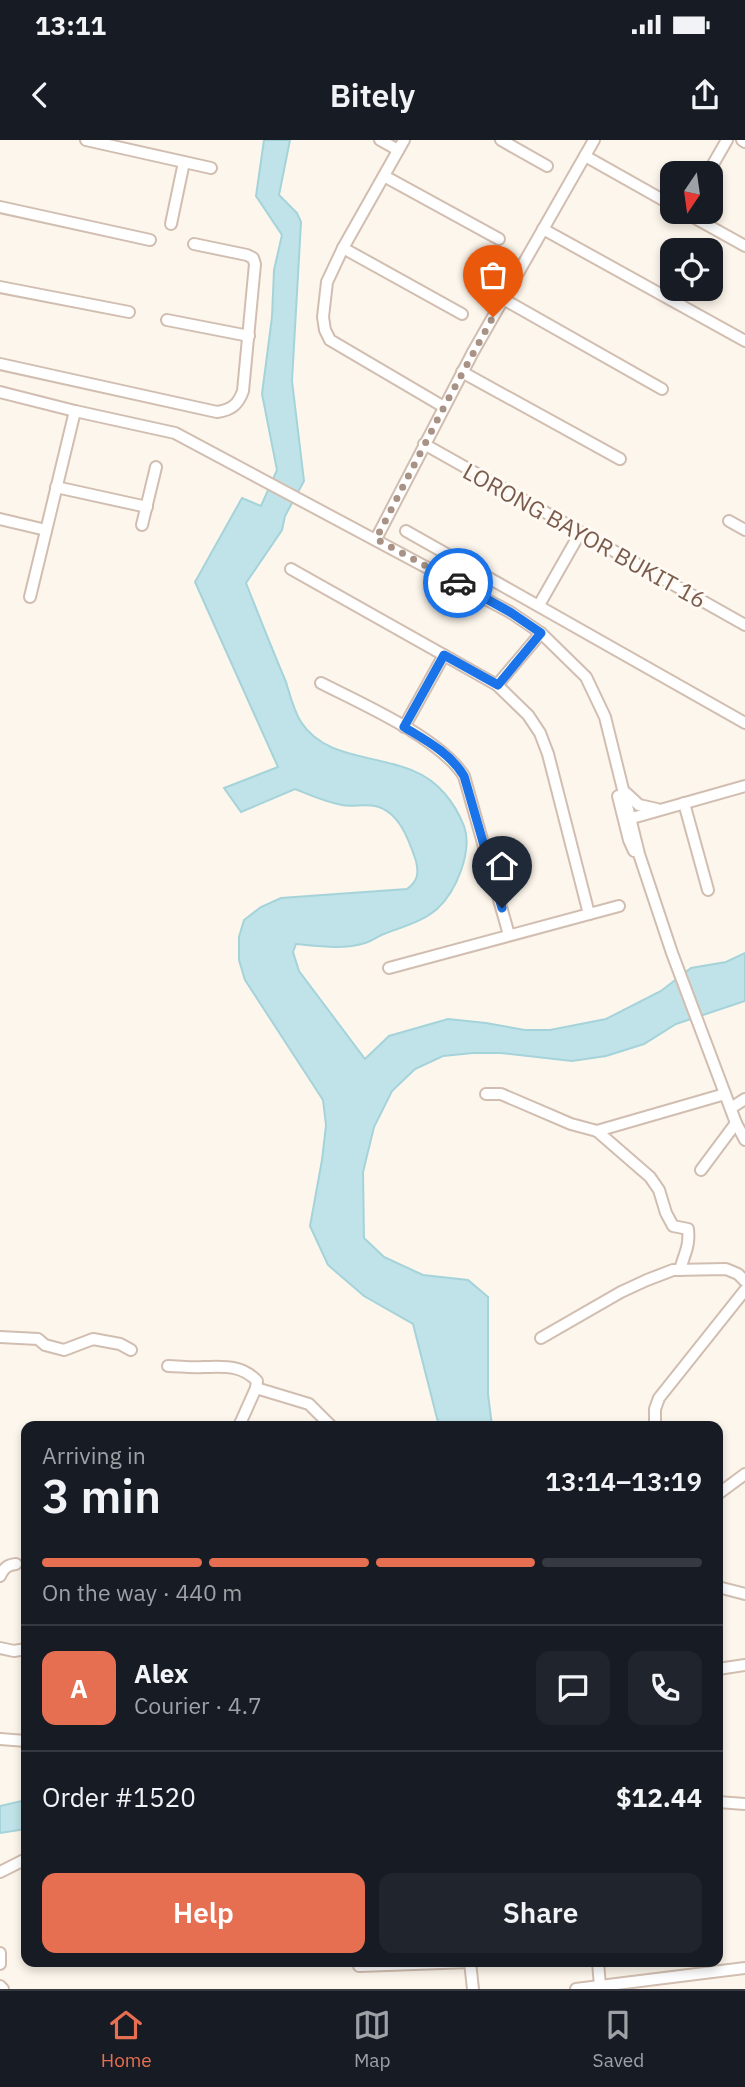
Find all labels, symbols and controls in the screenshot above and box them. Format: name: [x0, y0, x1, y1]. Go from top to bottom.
text: 13:11: [35, 8, 106, 42]
text: Bitely: [330, 74, 415, 116]
icon: back: [21, 76, 59, 114]
icon: share: [686, 76, 724, 114]
north arrow: [660, 161, 723, 224]
map controls: [660, 161, 723, 301]
button: locate: [660, 238, 723, 301]
pin: [463, 245, 523, 317]
icon: bag: [474, 256, 512, 294]
street label: LORONG BAYOR BUKIT 16: [458, 456, 712, 614]
courier: [423, 548, 493, 618]
icon: car: [439, 564, 477, 602]
pin: [472, 836, 532, 908]
icon: home: [483, 847, 521, 885]
text: Arriving in: [42, 1440, 146, 1470]
text: 13:14–13:19: [545, 1464, 702, 1498]
text: 3 min: [42, 1466, 161, 1526]
text: On the way · 440 m: [42, 1577, 242, 1607]
button: chat: [536, 1651, 610, 1725]
button: phone: [628, 1651, 702, 1725]
text: Alex: [134, 1656, 188, 1690]
text: A: [70, 1671, 88, 1705]
text: Courier · 4.7: [134, 1690, 262, 1720]
text: Order #1520: [42, 1780, 196, 1814]
text: $12.44: [616, 1780, 702, 1814]
button: Help: [42, 1873, 365, 1953]
button: Share: [379, 1873, 702, 1953]
tab: Home: [101, 2006, 152, 2072]
tab: Map: [353, 2006, 391, 2072]
tab: Saved: [593, 2006, 644, 2072]

